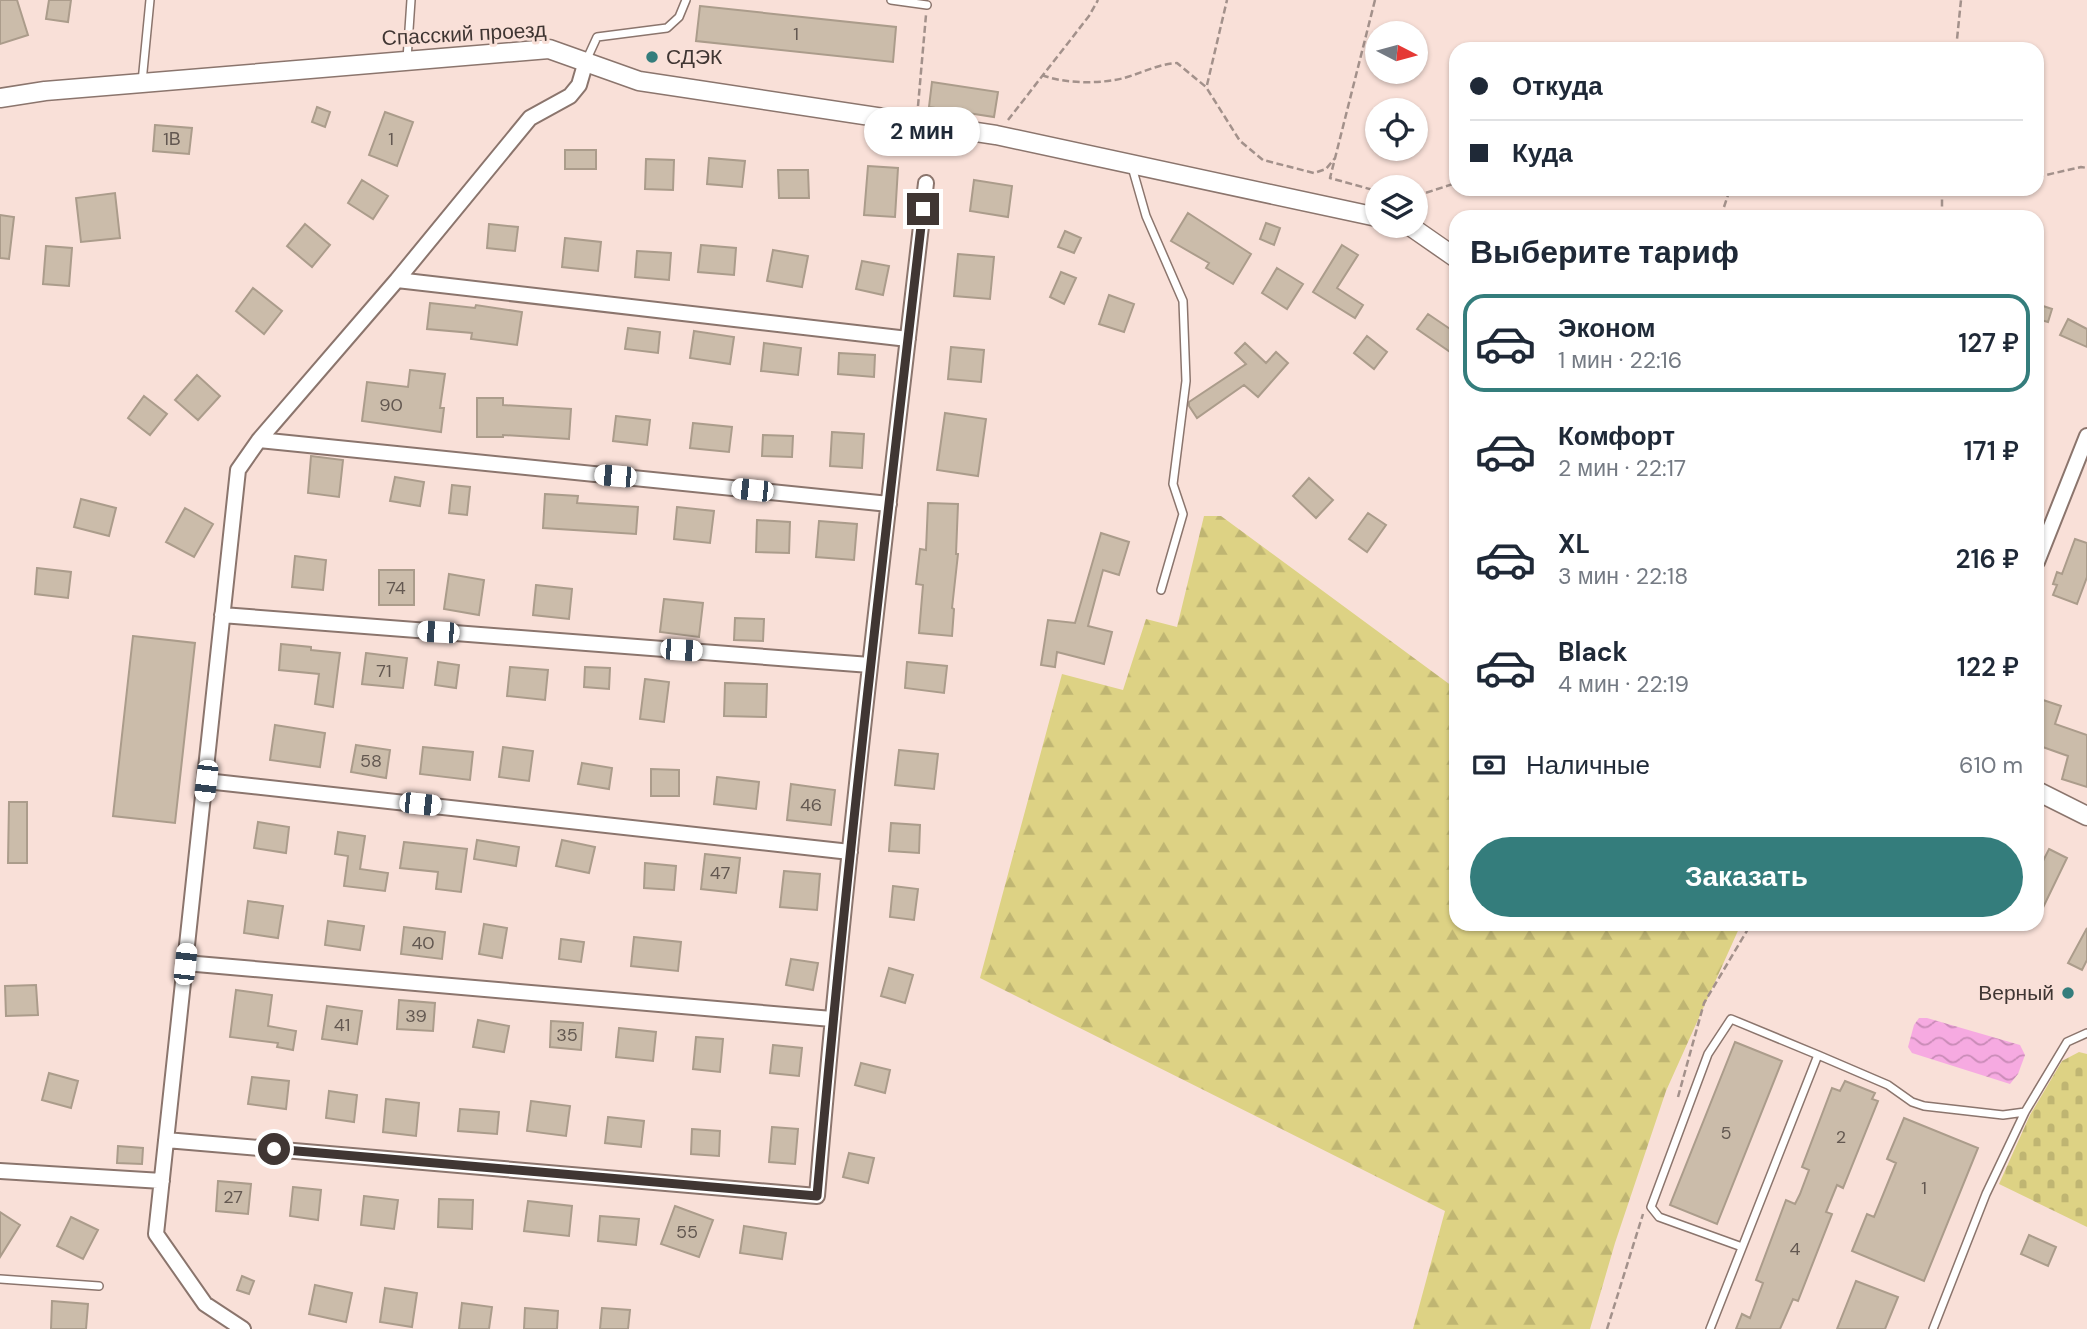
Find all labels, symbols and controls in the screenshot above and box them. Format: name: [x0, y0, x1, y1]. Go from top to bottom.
street label: Спасский проезд: [381, 16, 547, 52]
north arrow: [1365, 21, 1428, 84]
map controls: [1365, 21, 1428, 238]
house number: 1: [793, 22, 799, 46]
place label: СДЭК: [666, 43, 723, 71]
marker: СДЭК: [644, 49, 660, 65]
text: Откуда: [1512, 69, 1603, 103]
button: locate: [1365, 98, 1428, 161]
callout: 2 мин: [865, 108, 981, 156]
text: 2 мин: [890, 116, 954, 146]
house number: 1В: [163, 127, 181, 151]
house number: 1: [388, 127, 394, 151]
text: Куда: [1512, 136, 1573, 170]
button: layers: [1365, 175, 1428, 238]
route end: [907, 193, 939, 225]
text: Выберите тариф: [1470, 231, 1739, 273]
text: Эконом: [1558, 311, 1656, 345]
icon: car: [1474, 312, 1537, 375]
text: 127 ₽: [1958, 326, 2019, 360]
text: 1 мин · 22:16: [1558, 345, 1682, 375]
house number: 90: [379, 393, 403, 417]
text: Комфорт: [1558, 419, 1675, 453]
icon: car: [1474, 420, 1537, 483]
text: 171 ₽: [1963, 434, 2019, 468]
text: 2 мин · 22:17: [1558, 453, 1686, 483]
car: [594, 464, 637, 488]
car: [731, 477, 774, 503]
text: XL: [1558, 527, 1590, 561]
icon: car: [1474, 528, 1537, 591]
text: 216 ₽: [1955, 542, 2019, 576]
text: 3 мин · 22:18: [1558, 561, 1688, 591]
house number: 74: [386, 576, 406, 600]
car: [417, 620, 460, 644]
text: Black: [1558, 635, 1628, 669]
icon: car: [1474, 636, 1537, 699]
car: [660, 638, 703, 662]
text: 122 ₽: [1957, 650, 2019, 684]
house number: 71: [376, 659, 392, 683]
text: 4 мин · 22:19: [1558, 669, 1689, 699]
icon: cash: [1470, 746, 1508, 784]
text: Наличные: [1526, 748, 1650, 782]
house number: 58: [360, 749, 382, 773]
text: 610 m: [1959, 750, 2023, 780]
car: [194, 759, 219, 803]
car: [399, 791, 442, 817]
house number: 46: [800, 793, 822, 817]
button: Заказать: [1470, 837, 2023, 917]
house number: 47: [710, 861, 730, 885]
house number: 40: [411, 931, 435, 955]
car: [173, 942, 198, 986]
place label: Верный: [1978, 979, 2054, 1007]
marker: Верный: [2060, 985, 2076, 1001]
house number: 39: [405, 1004, 427, 1028]
house number: 41: [334, 1013, 350, 1037]
house number: 35: [556, 1023, 578, 1047]
house number: 5: [1721, 1121, 1731, 1145]
house number: 2: [1836, 1125, 1846, 1149]
route start: [258, 1133, 290, 1165]
house number: 1: [1921, 1176, 1927, 1200]
house number: 27: [223, 1185, 243, 1209]
house number: 55: [676, 1220, 698, 1244]
house number: 4: [1790, 1237, 1801, 1261]

